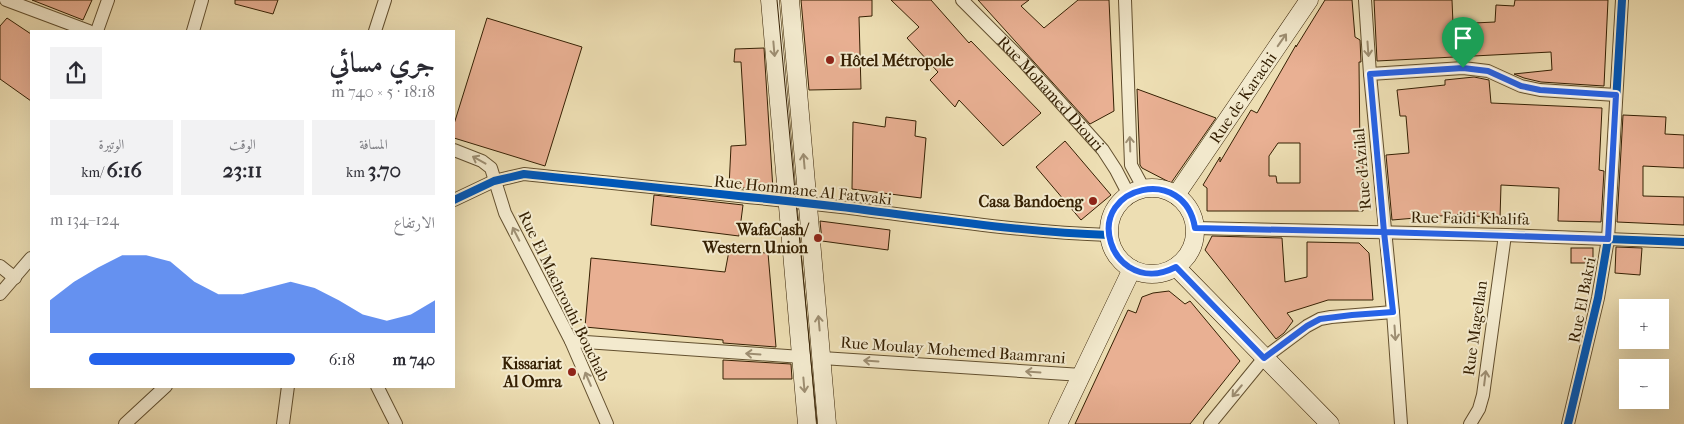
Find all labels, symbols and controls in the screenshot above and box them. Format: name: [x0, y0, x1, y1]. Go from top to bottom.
pin: [1442, 17, 1484, 68]
icon: arrive: [1449, 24, 1477, 52]
street label: Rue Mohamed Diouri: [994, 32, 1109, 155]
one-way arrow: [1277, 33, 1287, 47]
one-way arrow: [769, 40, 779, 56]
one-way arrow: [1364, 40, 1373, 56]
text: جري مسائي: [329, 46, 435, 79]
button: share: [50, 47, 102, 99]
street label: Rue de Karachi: [1205, 48, 1280, 147]
place label: Hôtel Métropole: [840, 51, 954, 71]
marker: Hôtel Métropole: [824, 54, 836, 66]
text: 18:18 · 5 × 740 m: [331, 82, 435, 101]
street label: Rue d'Azilal: [1349, 127, 1375, 210]
text: الوتيرة: [99, 136, 124, 153]
text: الوقت: [229, 136, 256, 153]
text: المسافة: [359, 136, 388, 153]
one-way arrow: [1125, 136, 1135, 152]
one-way arrow: [799, 154, 809, 170]
one-way arrow: [472, 155, 486, 165]
text: 6:16: [107, 158, 142, 182]
text: 23:11: [223, 158, 262, 182]
text: 3.70: [368, 158, 401, 182]
text: /km: [81, 164, 107, 181]
text: km: [346, 164, 368, 181]
street label: Rue Hommane Al Fatwaki: [713, 171, 893, 209]
place label: Casa Bandoeng: [978, 192, 1083, 212]
marker: Casa Bandoeng: [1087, 195, 1099, 207]
street label: Rue Faidi Khalifa: [1410, 207, 1530, 229]
street label: Rue El Machrouhi Bouchab: [514, 208, 614, 384]
text: 124–134 m: [50, 210, 119, 229]
text: الارتفاع: [393, 213, 435, 232]
place label: WafaCash/ Western Union: [702, 220, 810, 257]
one-way arrow: [511, 226, 521, 241]
marker: WafaCash/ Western Union: [812, 232, 824, 244]
street label: Rue El Bakri: [1564, 255, 1600, 344]
street label: Rue Magellan: [1459, 279, 1491, 377]
map controls: [1619, 299, 1669, 409]
button: +: [1619, 299, 1669, 349]
one-way arrow: [814, 315, 824, 331]
one-way arrow: [1390, 325, 1399, 341]
street label: Rue Moulay Mohemed Baamrani: [840, 333, 1067, 367]
one-way arrow: [745, 349, 761, 359]
text: 6:18: [329, 350, 355, 369]
text: 740 m: [393, 350, 435, 369]
place label: Kissariat Al Omra: [502, 354, 563, 391]
one-way arrow: [863, 356, 879, 366]
button: −: [1619, 359, 1669, 409]
marker: Kissariat Al Omra: [566, 366, 578, 378]
one-way arrow: [1025, 367, 1041, 376]
one-way arrow: [1480, 371, 1490, 387]
one-way arrow: [582, 372, 592, 387]
one-way arrow: [799, 376, 809, 392]
one-way arrow: [1232, 385, 1243, 398]

